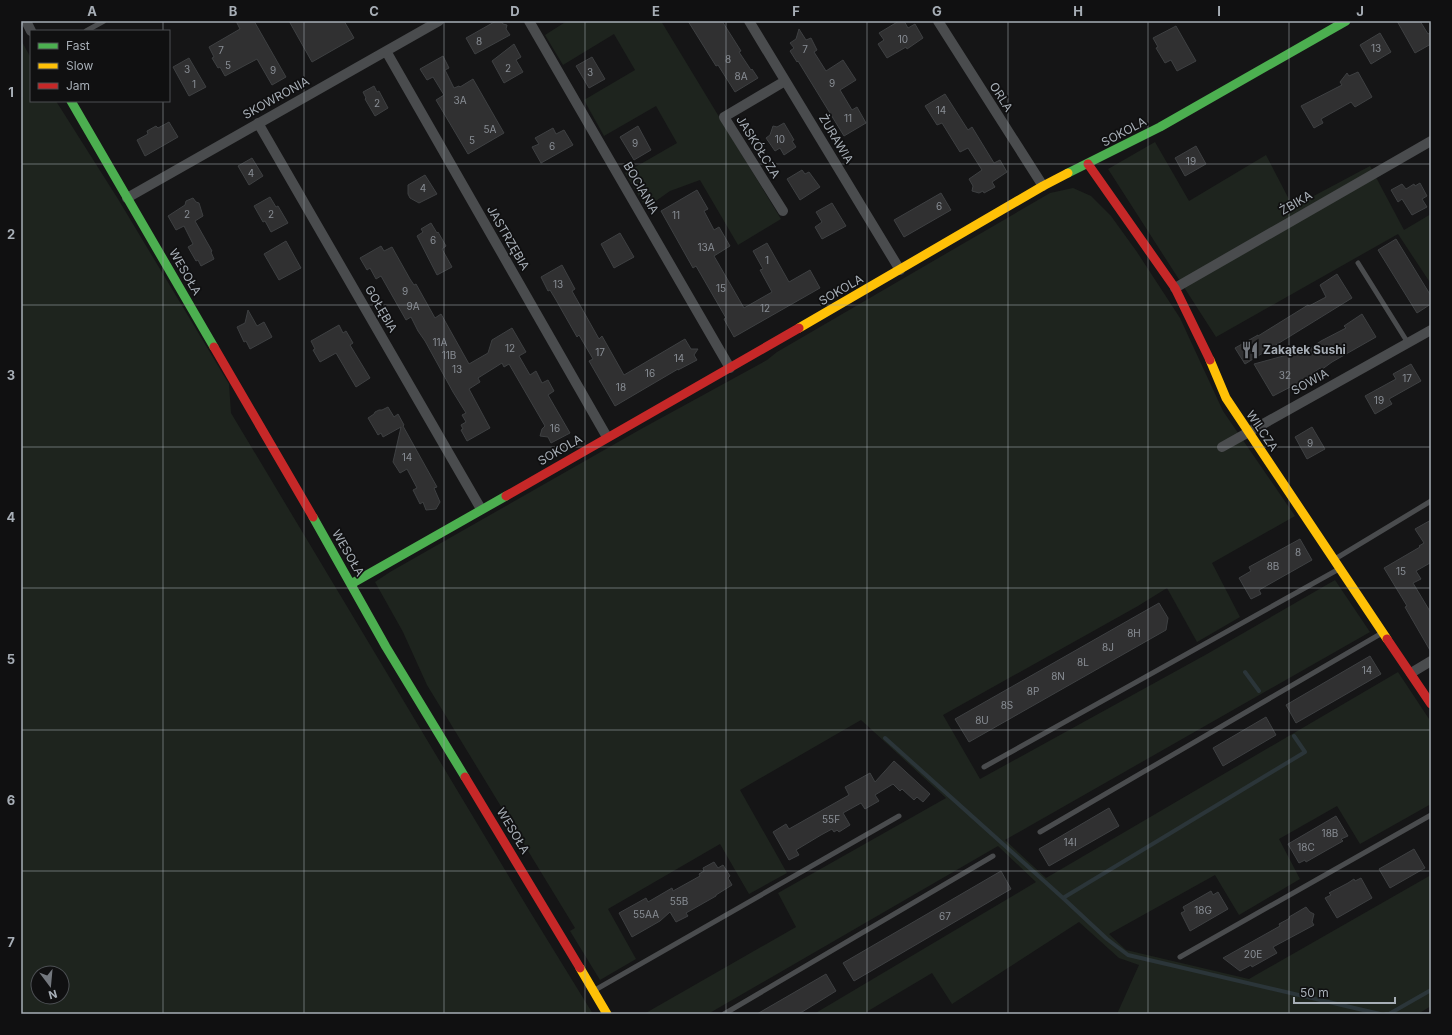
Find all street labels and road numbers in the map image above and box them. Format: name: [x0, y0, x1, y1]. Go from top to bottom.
street label: SKOWRONIA: [240, 73, 312, 122]
street label: ORLA: [986, 79, 1016, 114]
street label: ŻURAWIA: [816, 111, 857, 166]
street label: JASKÓŁCZA: [733, 113, 784, 181]
street label: SOKOLA: [1099, 113, 1149, 150]
street label: BOCIANIA: [620, 159, 662, 217]
street label: ŻBIKA: [1277, 187, 1315, 218]
street label: JASTRZĘBIA: [484, 203, 533, 273]
street label: WESOŁA: [166, 246, 205, 298]
street label: SOKOLA: [816, 271, 866, 308]
street label: GOŁĘBIA: [362, 283, 401, 335]
street label: SOWIA: [1289, 365, 1331, 398]
street label: WILCZA: [1243, 407, 1282, 454]
street label: SOKOLA: [535, 431, 585, 468]
street label: WESOŁA: [329, 527, 368, 579]
street label: WESOŁA: [494, 805, 533, 857]

